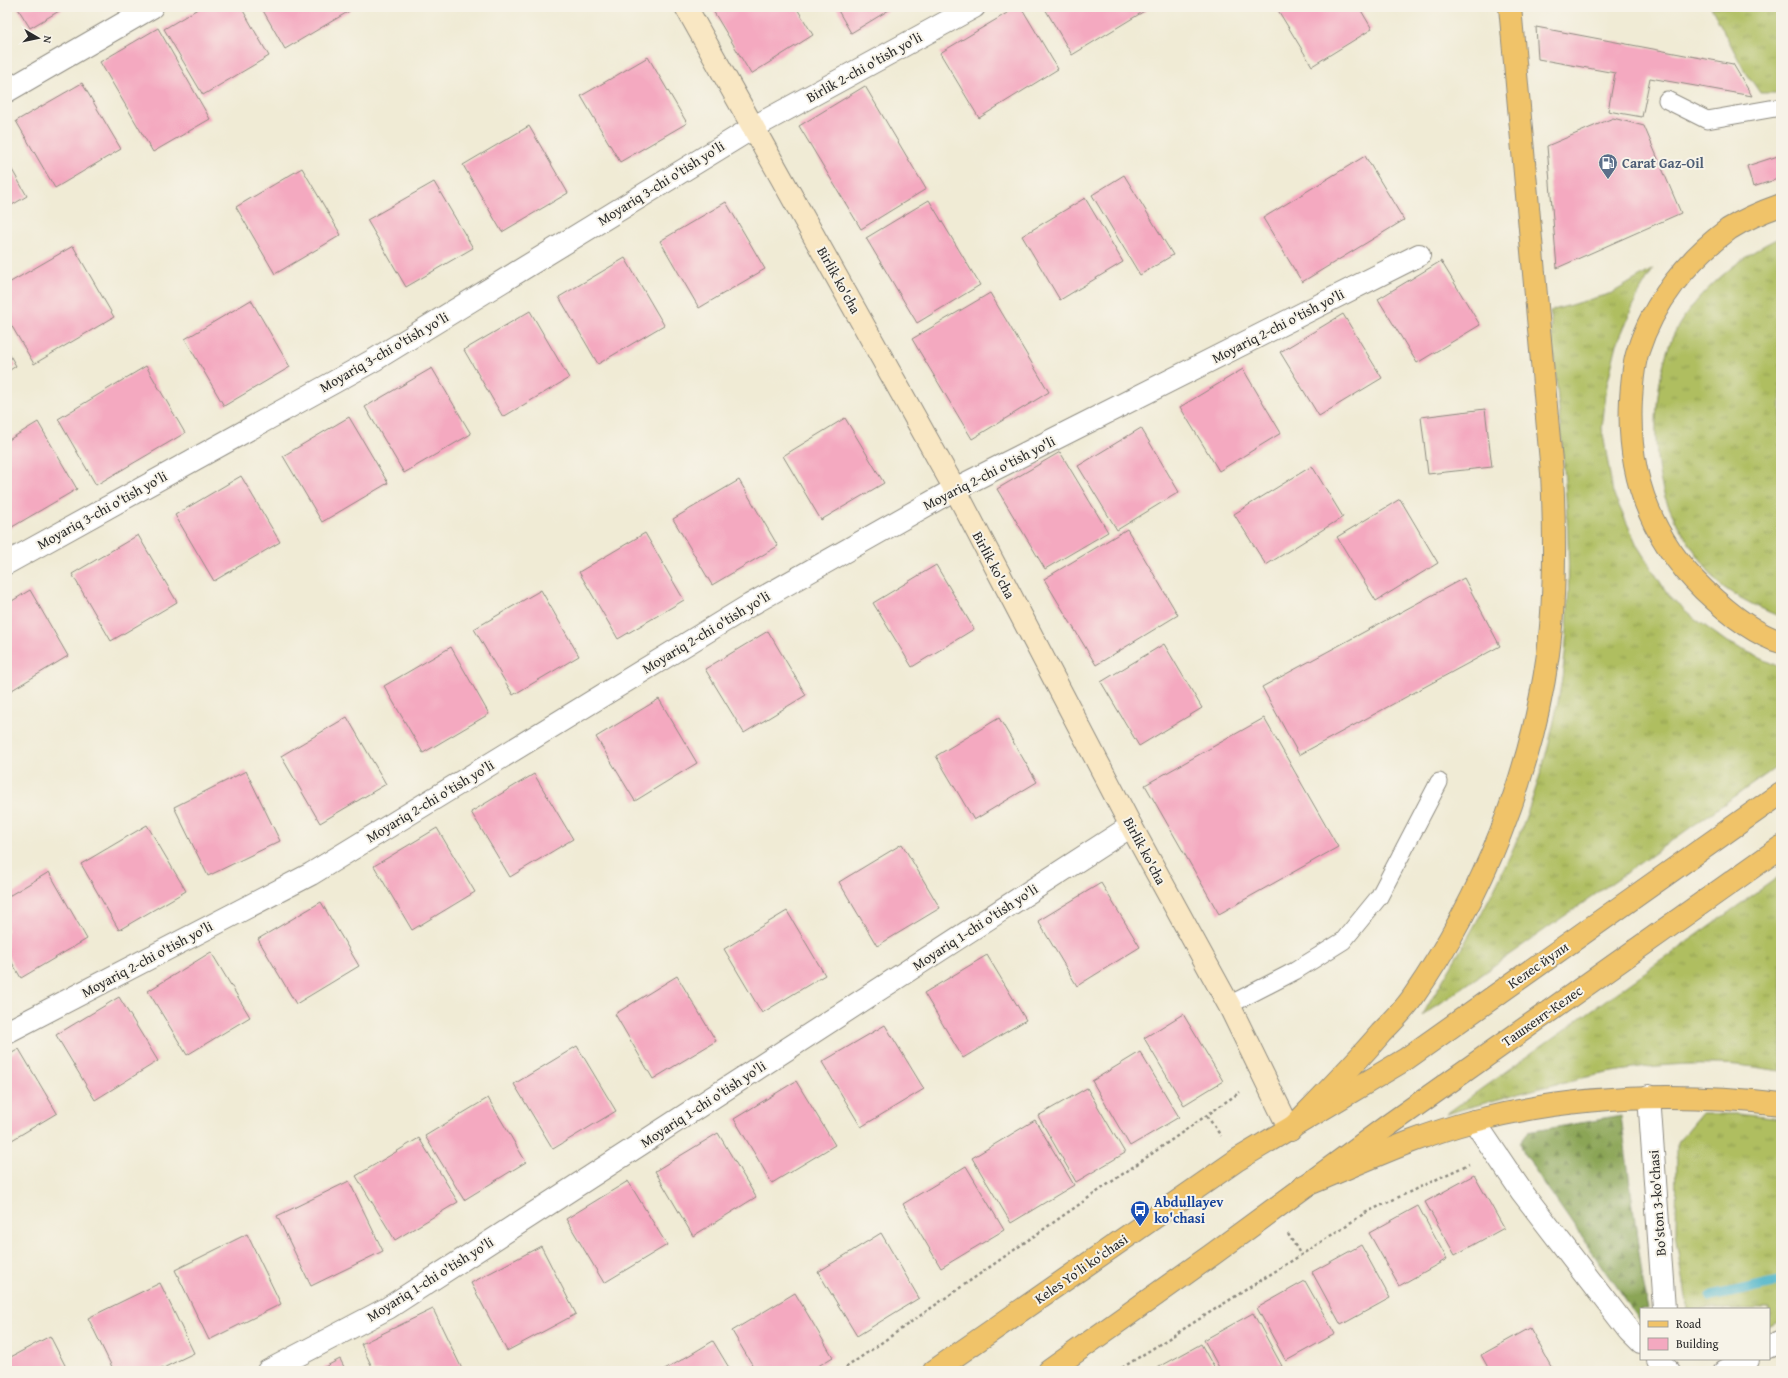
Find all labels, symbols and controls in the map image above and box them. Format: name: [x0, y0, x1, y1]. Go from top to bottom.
north arrow: [18, 18, 58, 58]
street label: Birlik 2-chi o'tish yo'li: [803, 27, 926, 107]
text: N: [39, 35, 56, 45]
street label: Moyariq 3-chi o'tish yo'li: [594, 136, 728, 230]
fuel station icon: Carat Gaz-Oil: [1597, 152, 1619, 180]
place label: Carat Gaz-Oil: [1622, 153, 1705, 173]
street label: Birlik ko'cha: [812, 243, 866, 317]
street label: Moyariq 2-chi o'tish yo'li: [1208, 284, 1348, 368]
street label: Moyariq 3-chi o'tish yo'li: [316, 307, 452, 397]
street label: Moyariq 2-chi o'tish yo'li: [919, 431, 1059, 515]
street label: Moyariq 3-chi o'tish yo'li: [33, 466, 171, 554]
street label: Birlik ko'cha: [968, 528, 1020, 603]
street label: Moyariq 2-chi o'tish yo'li: [638, 586, 774, 678]
street label: Moyariq 2-chi o'tish yo'li: [362, 755, 498, 847]
street label: Birlik ko'cha: [1119, 814, 1171, 889]
street label: Moyariq 1-chi o'tish yo'li: [908, 879, 1042, 975]
street label: Moyariq 2-chi o'tish yo'li: [78, 916, 216, 1002]
street label: Келес йули: [1504, 937, 1572, 993]
street label: Ташкент-Келес: [1498, 981, 1586, 1051]
street label: Moyariq 1-chi o'tish yo'li: [636, 1056, 770, 1152]
street label: Bo'ston 3-ko'chasi: [1643, 1149, 1671, 1257]
place label: Abdullayev ko'chasi: [1154, 1192, 1224, 1228]
bus stop icon: Abdullayev ko'chasi: [1129, 1199, 1151, 1227]
street label: Keles Yoʻli koʻchasi: [1030, 1229, 1132, 1309]
street label: Moyariq 1-chi o'tish yo'li: [363, 1232, 497, 1326]
legend: [1640, 1308, 1770, 1360]
text: Road: [1676, 1315, 1702, 1332]
text: Building: [1676, 1335, 1719, 1352]

